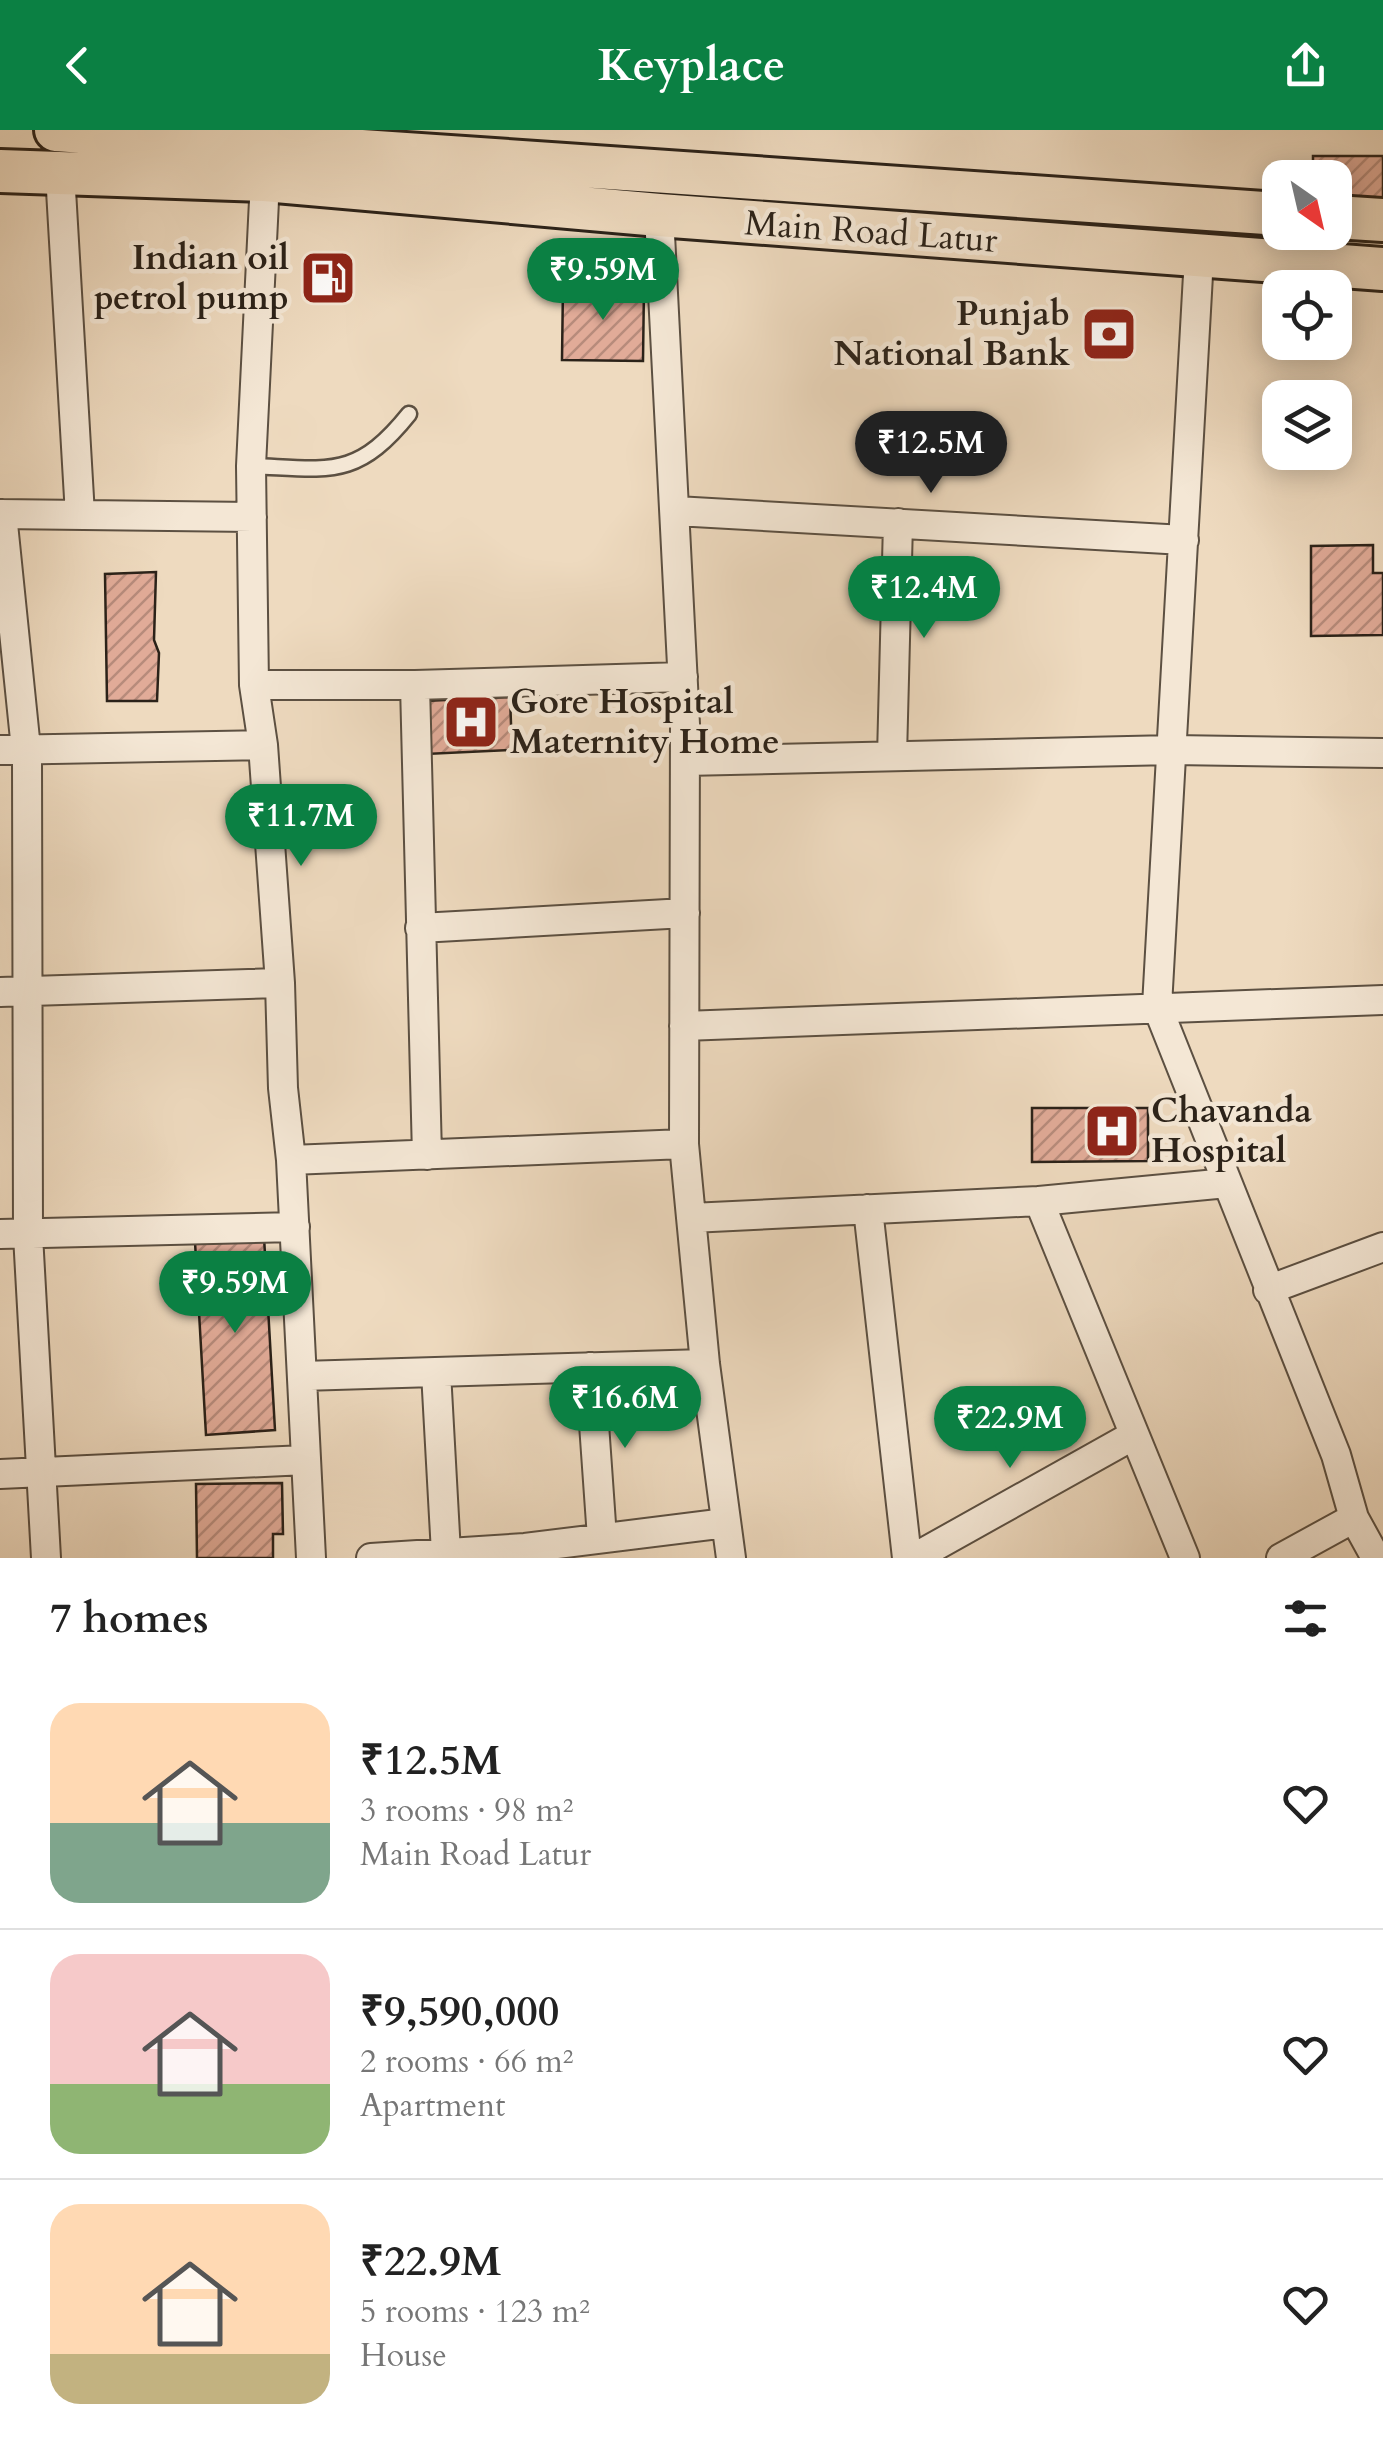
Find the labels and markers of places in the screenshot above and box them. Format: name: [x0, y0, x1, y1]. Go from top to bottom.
place label: Indian oil petrol pump: [94, 234, 289, 322]
pin: ₹9.59M: [522, 238, 684, 323]
fuel station icon: Indian oil petrol pump: [298, 248, 358, 308]
place label: Punjab National Bank: [834, 290, 1070, 378]
bank icon: Punjab National Bank: [1079, 304, 1139, 364]
pin: ₹12.5M: [850, 411, 1012, 496]
pin: ₹12.4M: [843, 556, 1005, 641]
place label: Gore Hospital Maternity Home: [510, 678, 780, 766]
hospital icon: Gore Hospital Maternity Home: [441, 692, 501, 752]
pin: ₹11.7M: [220, 784, 382, 869]
place label: Chavanda Hospital: [1151, 1087, 1312, 1175]
hospital icon: Chavanda Hospital: [1082, 1101, 1142, 1161]
pin: ₹9.59M: [154, 1251, 316, 1336]
pin: ₹16.6M: [544, 1366, 706, 1451]
pin: ₹22.9M: [929, 1386, 1091, 1471]

